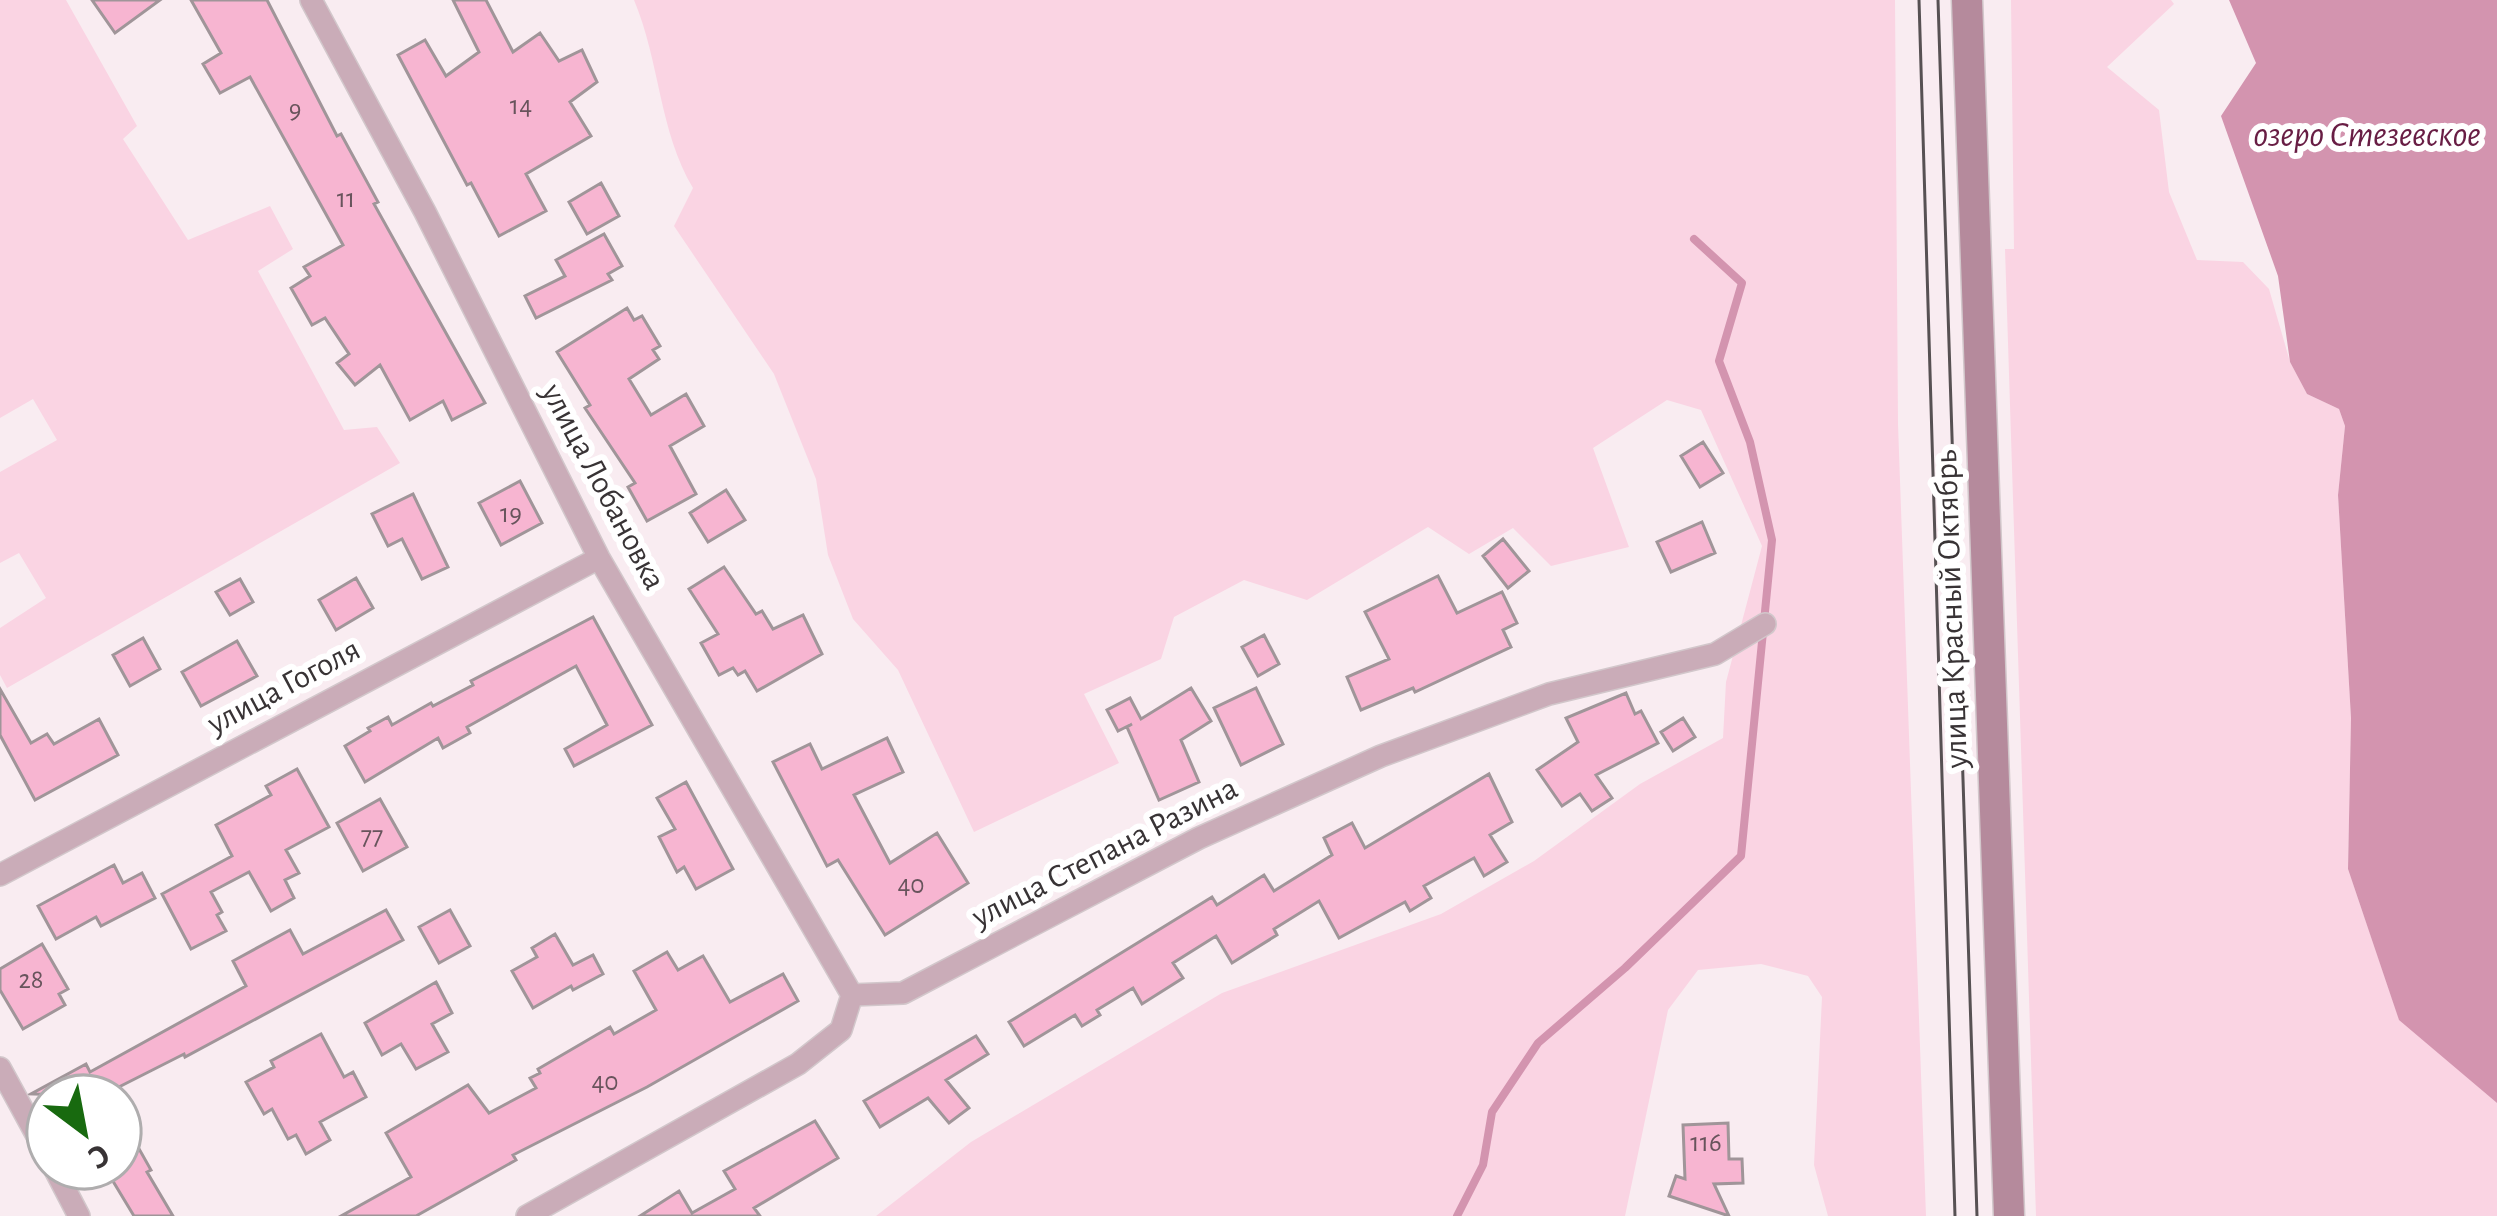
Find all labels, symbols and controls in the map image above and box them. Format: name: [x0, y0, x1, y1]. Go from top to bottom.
house number: 14: [510, 92, 532, 119]
house number: 9: [289, 96, 301, 123]
water label: озеро Стезевское: [2254, 117, 2480, 153]
house number: 11: [337, 185, 355, 212]
street label: улица Лобановка: [534, 378, 671, 595]
street label: улица Красный Октябрь: [1930, 449, 1974, 770]
house number: 19: [500, 500, 522, 527]
street label: улица Гоголя: [201, 633, 366, 741]
street label: улица Степана Разина: [966, 772, 1243, 935]
house number: 77: [361, 822, 383, 849]
house number: 40: [897, 871, 925, 898]
house number: 28: [18, 966, 44, 993]
house number: 40: [591, 1068, 619, 1095]
north arrow: [24, 1072, 144, 1192]
house number: 116: [1690, 1129, 1722, 1156]
text: С: [82, 1136, 115, 1174]

